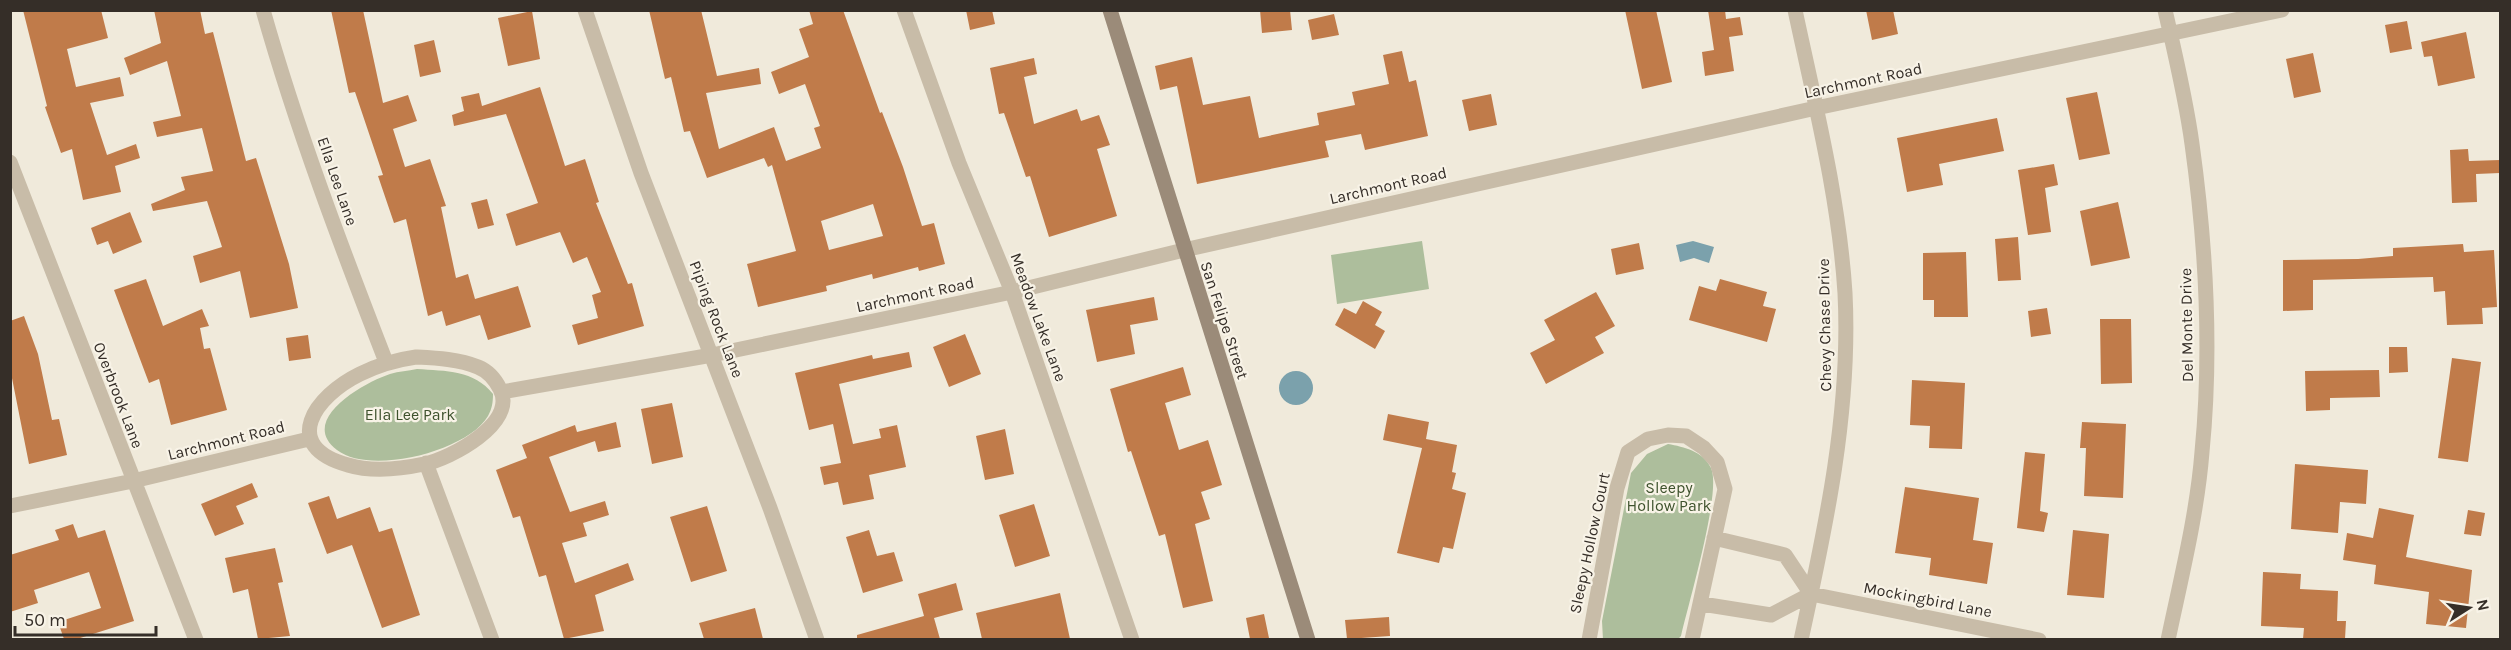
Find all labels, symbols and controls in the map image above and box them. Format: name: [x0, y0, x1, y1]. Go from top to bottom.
street label: Larchmont Road: [1802, 59, 1924, 102]
street label: Ella Lee Lane: [313, 134, 362, 228]
street label: Larchmont Road: [1328, 163, 1449, 208]
street label: Meadow Lake Lane: [1006, 250, 1071, 384]
street label: Piping Rock Lane: [685, 258, 748, 380]
street label: Chevy Chase Drive: [1814, 258, 1835, 392]
street label: San Felipe Street: [1197, 259, 1253, 381]
street label: Del Monte Drive: [2176, 268, 2197, 382]
street label: Larchmont Road: [854, 273, 976, 316]
street label: Overbrook Lane: [90, 339, 147, 451]
park label: Ella Lee Park: [365, 405, 455, 424]
street label: Larchmont Road: [166, 417, 287, 464]
street label: Sleepy Hollow Court: [1565, 471, 1614, 615]
park label: Sleepy Hollow Park: [1627, 478, 1712, 515]
street label: Mockingbird Lane: [1862, 578, 1994, 621]
north arrow: [2439, 578, 2499, 638]
text: N: [2473, 597, 2494, 613]
scale bar: [15, 599, 156, 637]
text: 50 m: [24, 609, 66, 631]

